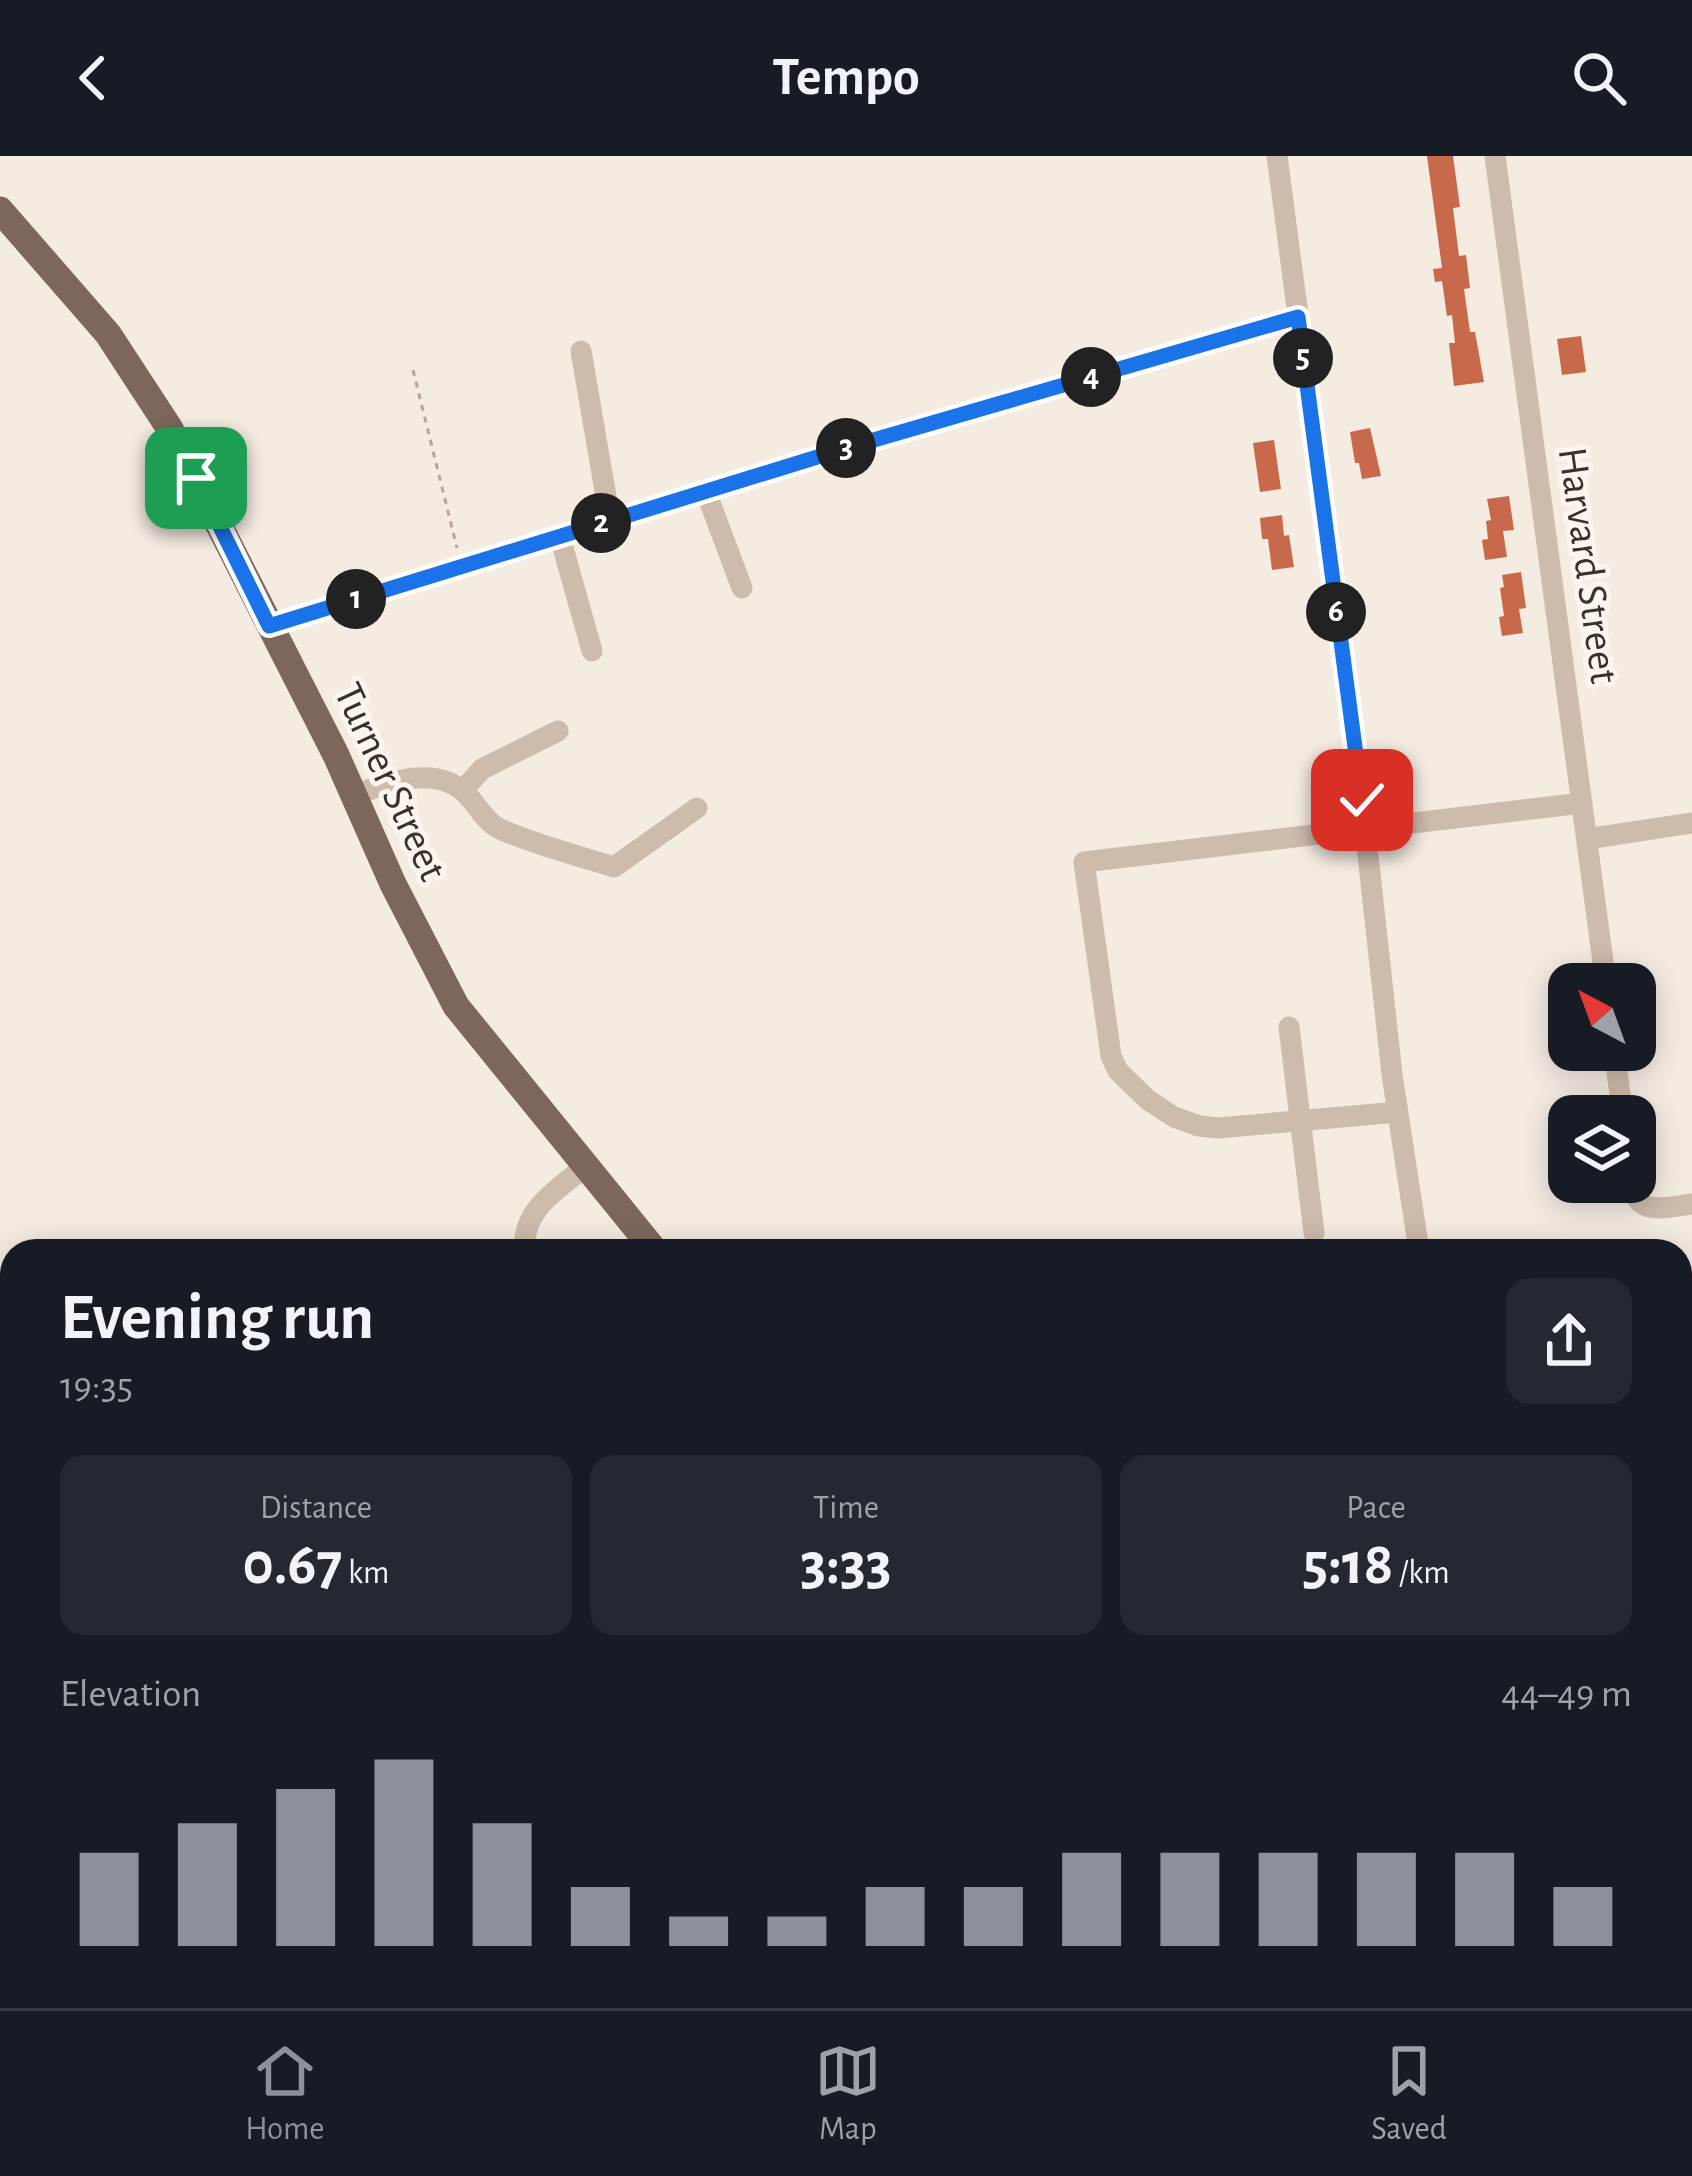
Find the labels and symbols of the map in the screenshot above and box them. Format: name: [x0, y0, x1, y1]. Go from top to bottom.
pin: 5: [1273, 328, 1333, 388]
pin: 4: [1061, 347, 1121, 407]
pin: 3: [816, 418, 876, 478]
pin: [145, 427, 247, 529]
street label: Harvard Street: [1551, 444, 1625, 686]
pin: 2: [571, 493, 631, 553]
pin: 1: [326, 569, 386, 629]
pin: 6: [1306, 582, 1366, 642]
street label: Turner Street: [326, 677, 454, 887]
pin: [1311, 749, 1413, 851]
north arrow: [1548, 963, 1656, 1071]

